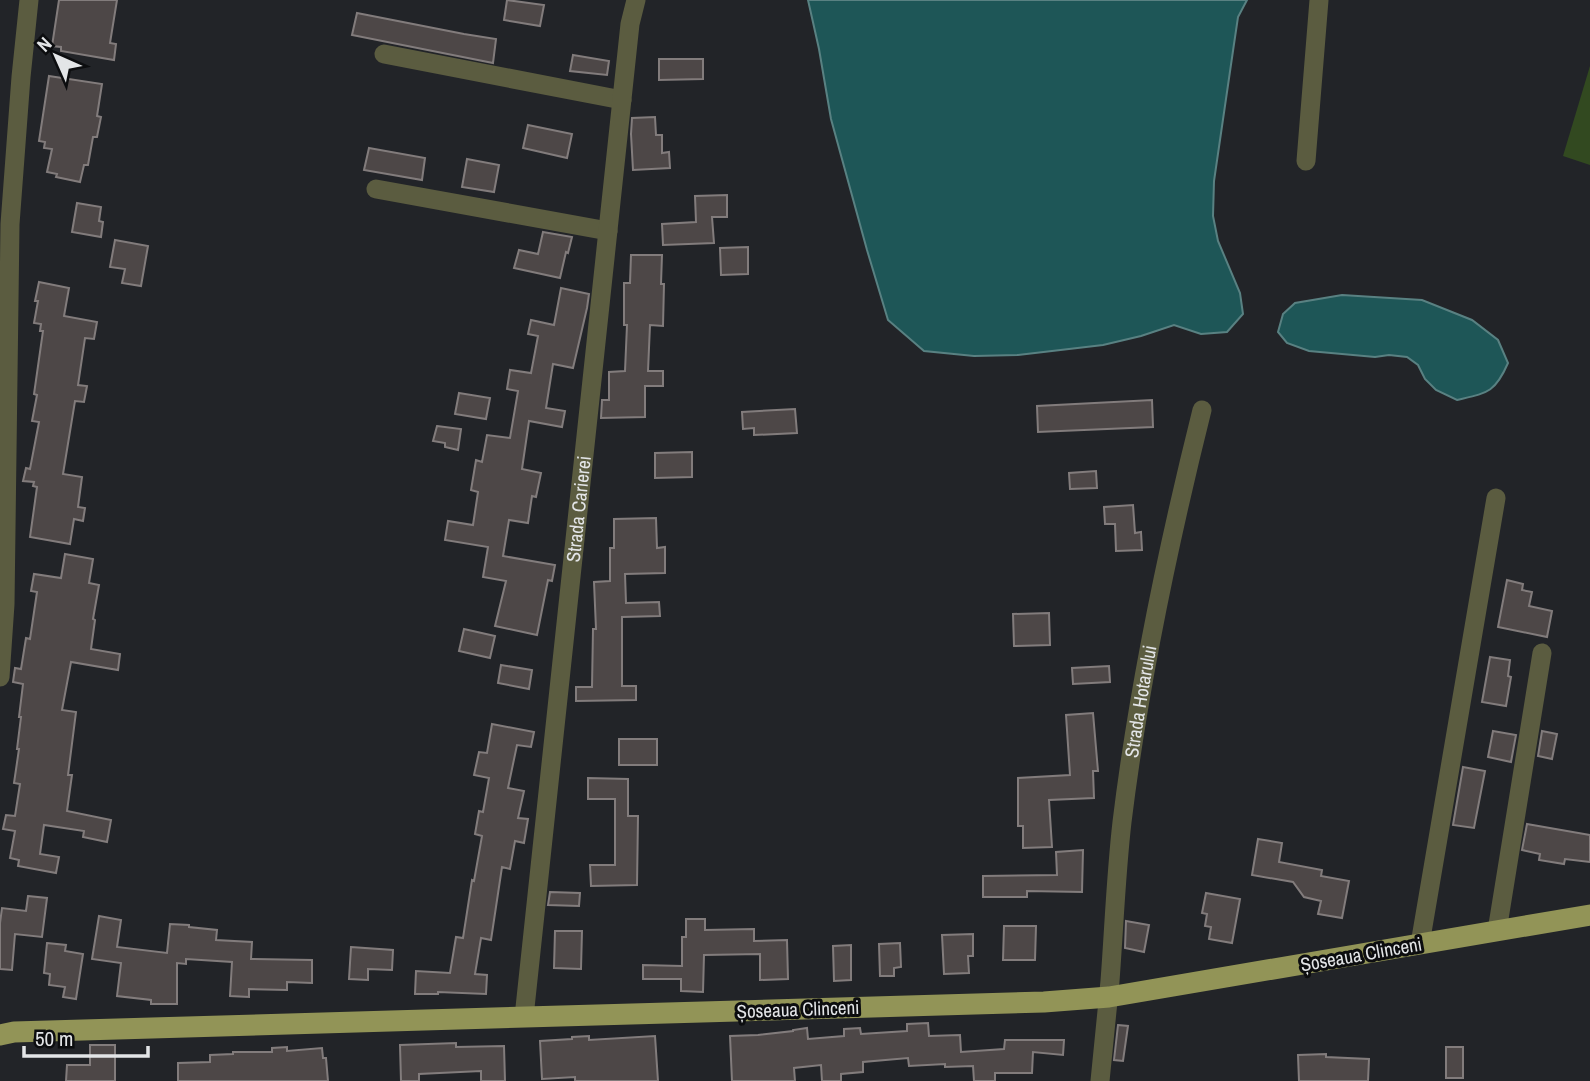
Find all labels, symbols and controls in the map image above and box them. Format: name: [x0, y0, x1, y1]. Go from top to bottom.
north arrow: [21, 21, 91, 91]
text: N: [31, 31, 57, 57]
street label: Strada Carierei: [560, 454, 597, 563]
street label: Strada Hotarului: [1118, 643, 1162, 759]
street label: Șoseaua Clinceni: [1298, 931, 1424, 977]
street label: Șoseaua Clinceni: [736, 994, 860, 1024]
scale bar: [24, 1014, 149, 1058]
text: 50 m: [35, 1024, 73, 1053]

